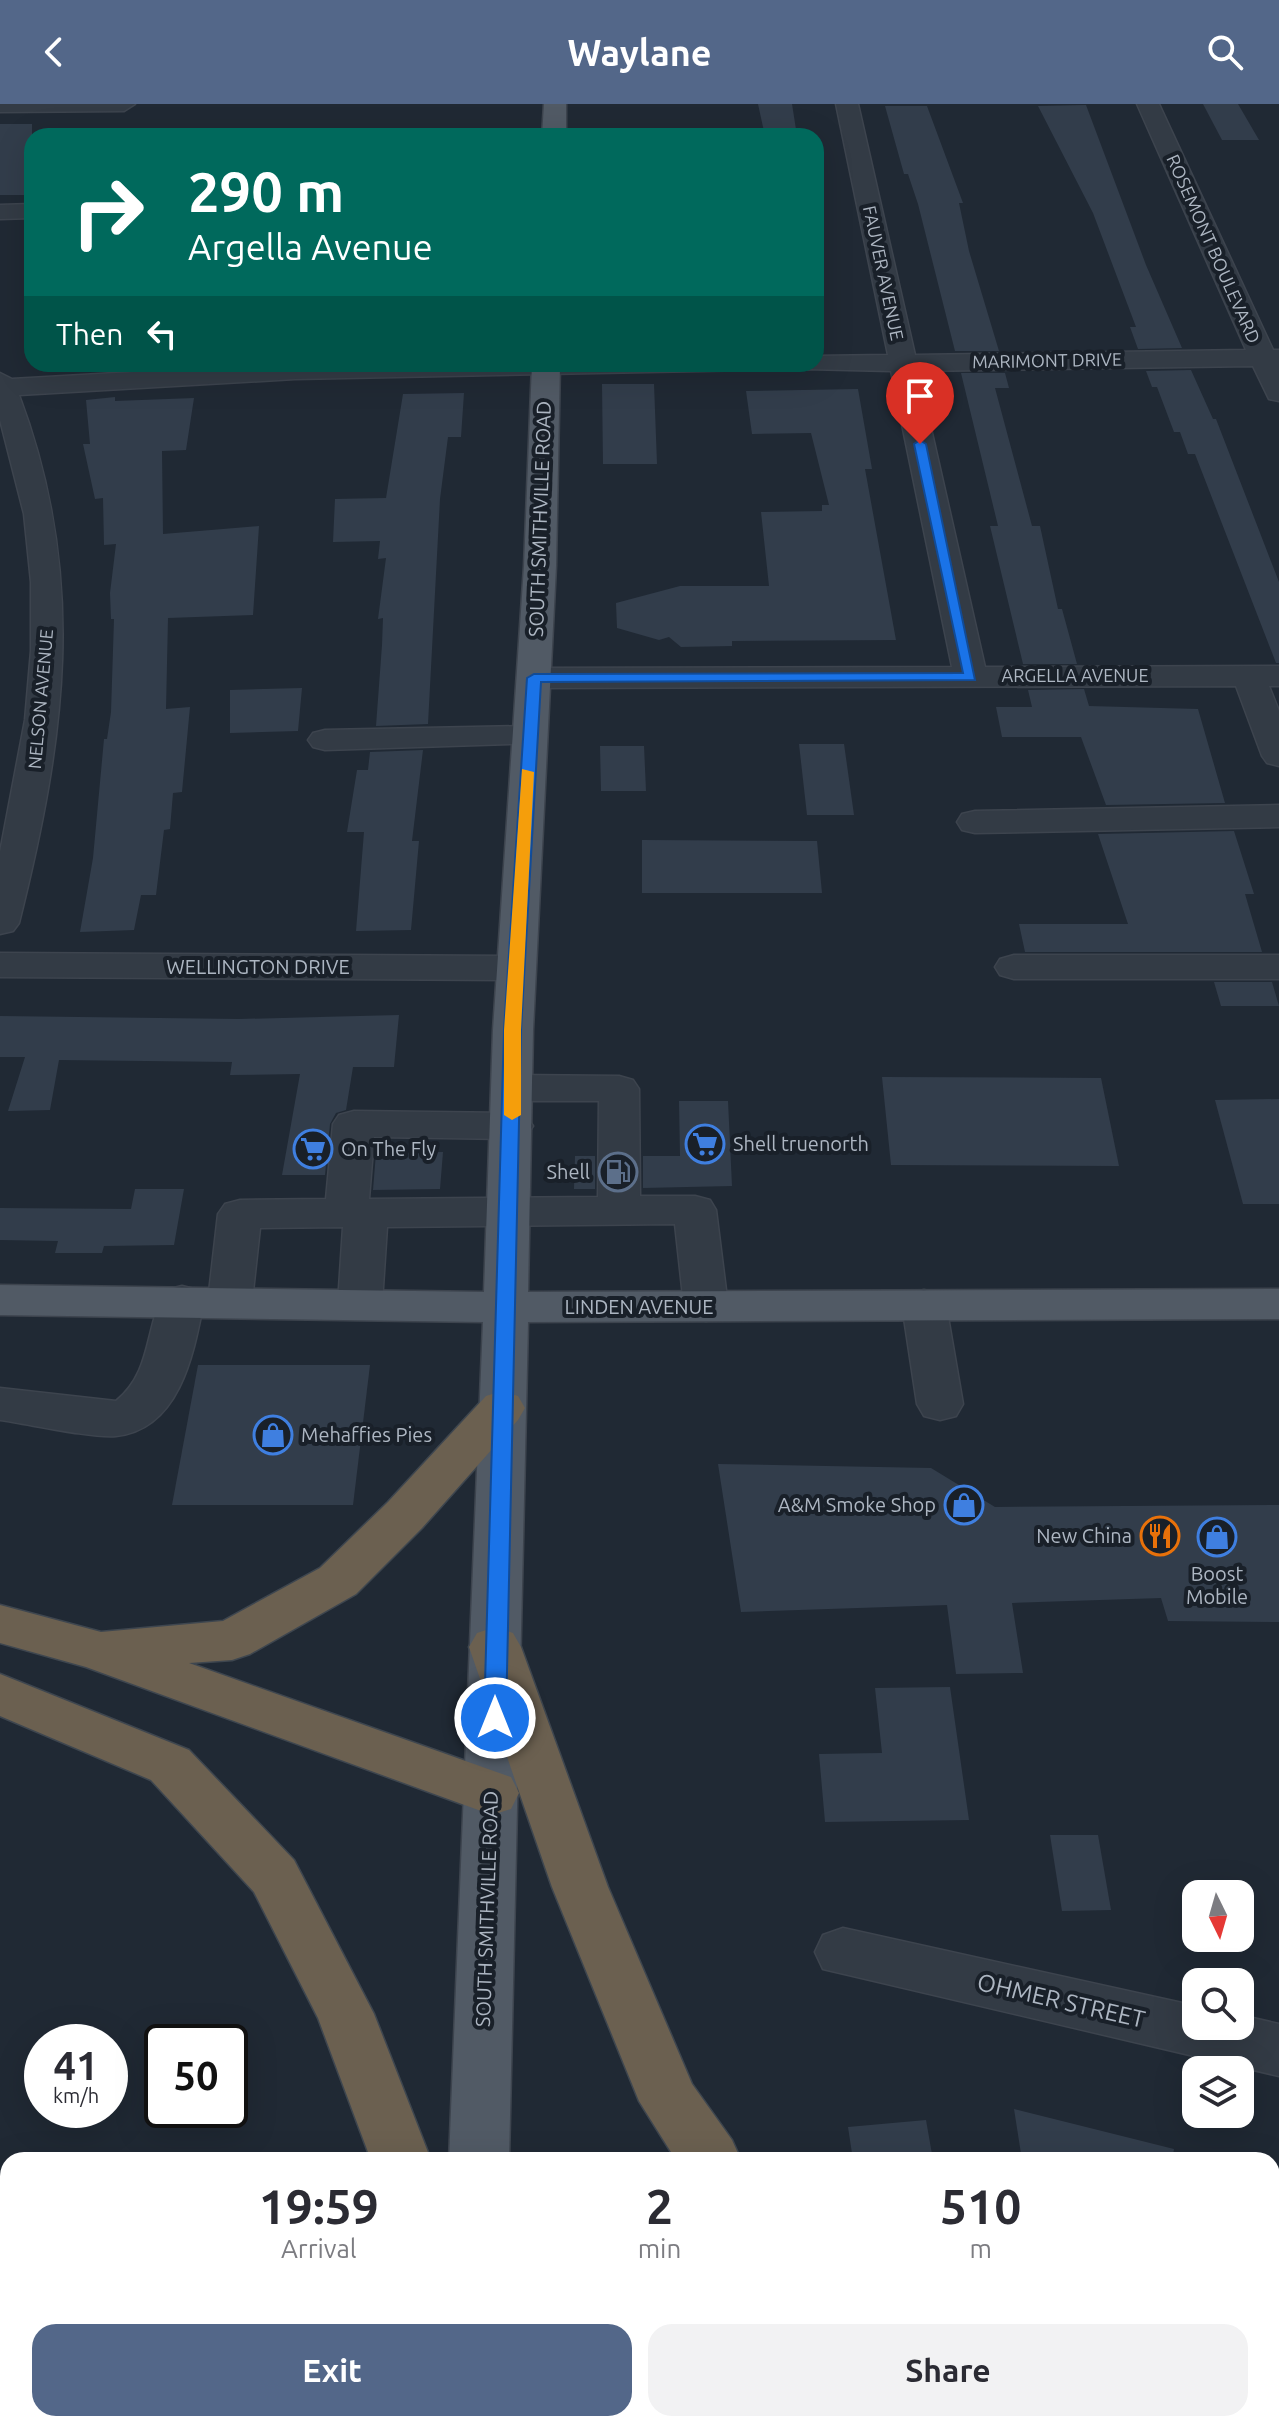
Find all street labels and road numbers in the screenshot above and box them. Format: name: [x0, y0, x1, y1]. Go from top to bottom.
street label: ROSEMONT BOULEVARD: [1163, 151, 1265, 346]
street label: FAUVER AVENUE: [860, 204, 908, 342]
street label: MARIMONT DRIVE: [972, 349, 1122, 371]
street label: SOUTH SMITHVILLE ROAD: [524, 401, 555, 637]
street label: NELSON AVENUE: [24, 628, 56, 770]
street label: ARGELLA AVENUE: [1001, 665, 1149, 685]
street label: WELLINGTON DRIVE: [166, 955, 350, 978]
street label: LINDEN AVENUE: [565, 1295, 713, 1318]
street label: SOUTH SMITHVILLE ROAD: [471, 1791, 502, 2027]
street label: OHMER STREET: [975, 1968, 1148, 2033]

